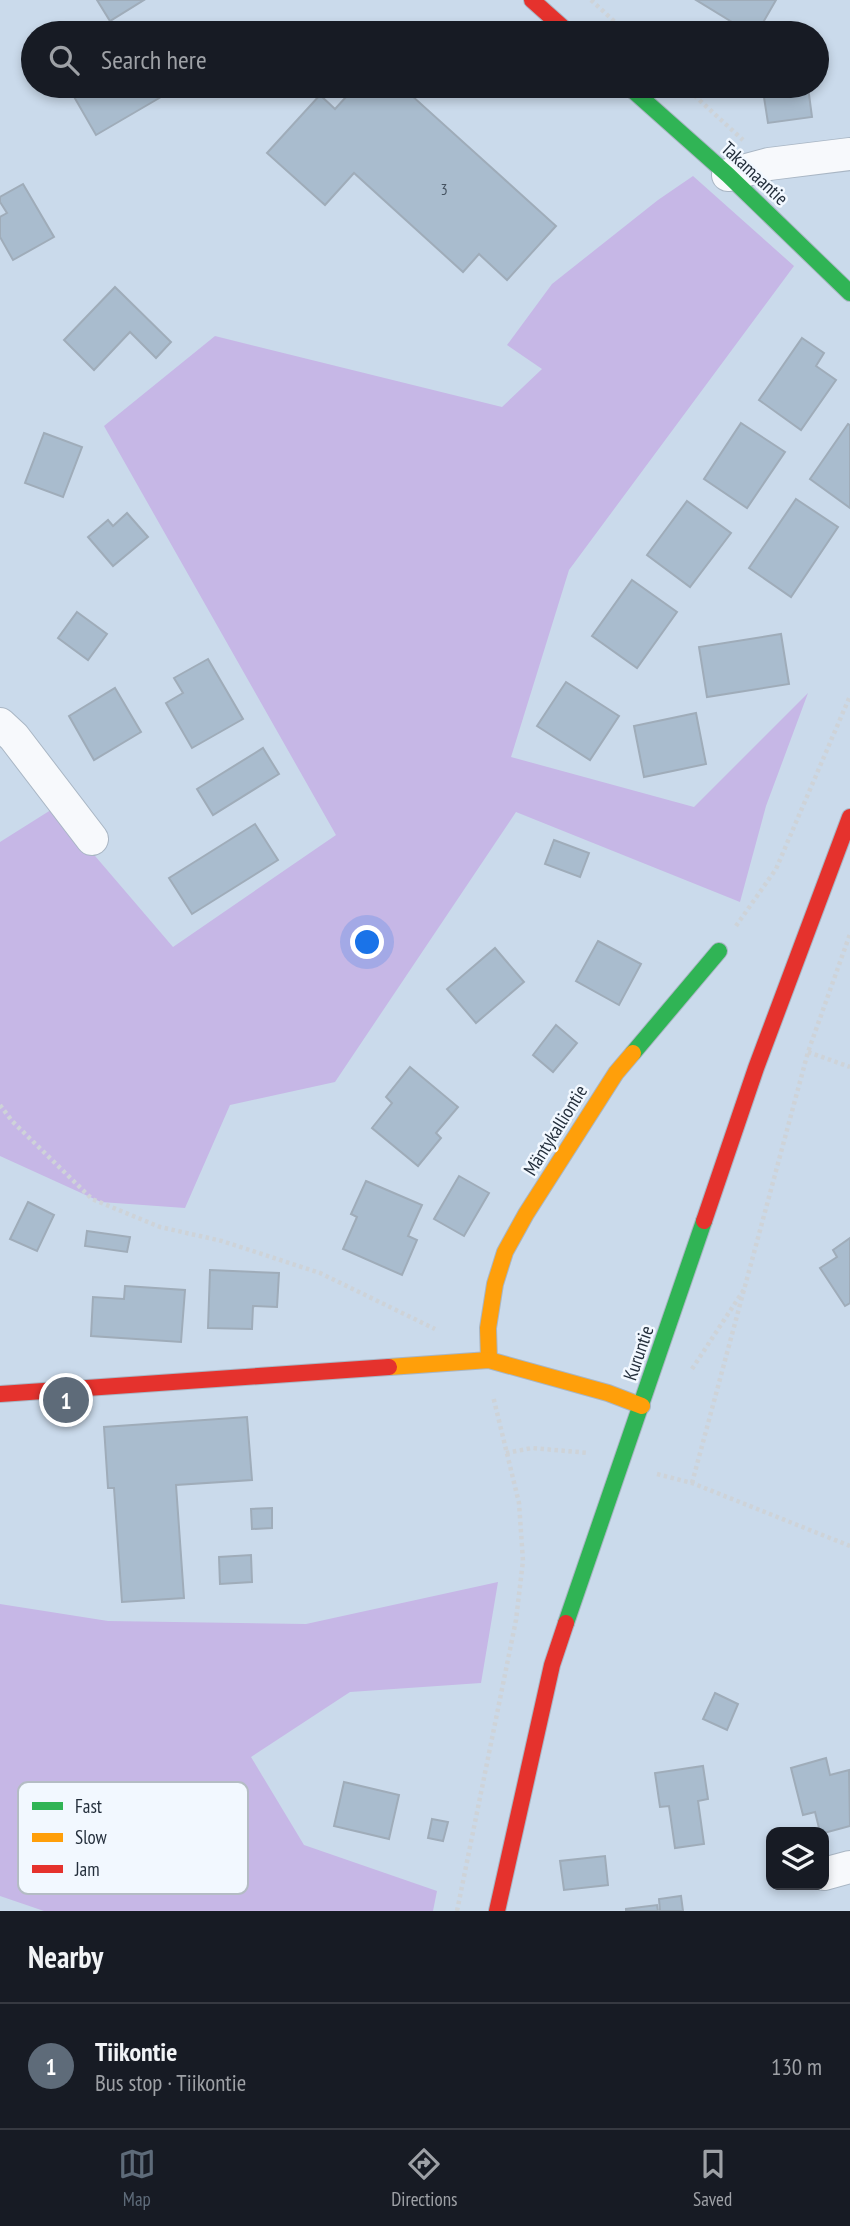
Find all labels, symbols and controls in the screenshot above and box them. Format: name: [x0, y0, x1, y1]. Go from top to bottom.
search box: [21, 21, 829, 98]
icon: search: [45, 41, 83, 79]
text: Search here: [101, 43, 207, 76]
street label: Takamaantie: [717, 136, 793, 210]
house number: 3: [440, 179, 448, 199]
your location: [350, 925, 384, 959]
street label: Mäntykalliontie: [518, 1080, 592, 1180]
street label: Kuruntie: [618, 1322, 659, 1383]
pin: 1: [43, 1374, 89, 1426]
legend: [18, 1782, 248, 1894]
text: Fast: [75, 1794, 103, 1818]
text: Slow: [75, 1825, 108, 1849]
map controls: [766, 1827, 829, 1890]
button: layers: [766, 1827, 829, 1890]
text: Jam: [74, 1857, 100, 1881]
text: Nearby: [28, 1937, 103, 1976]
text: Tiikontie: [95, 2035, 177, 2068]
text: 1: [46, 2052, 57, 2081]
text: 130 m: [771, 2052, 822, 2081]
text: Bus stop · Tiikontie: [95, 2068, 246, 2097]
tab: Map: [118, 2145, 156, 2211]
tab: Directions: [391, 2145, 457, 2211]
tab: Saved: [693, 2145, 732, 2211]

